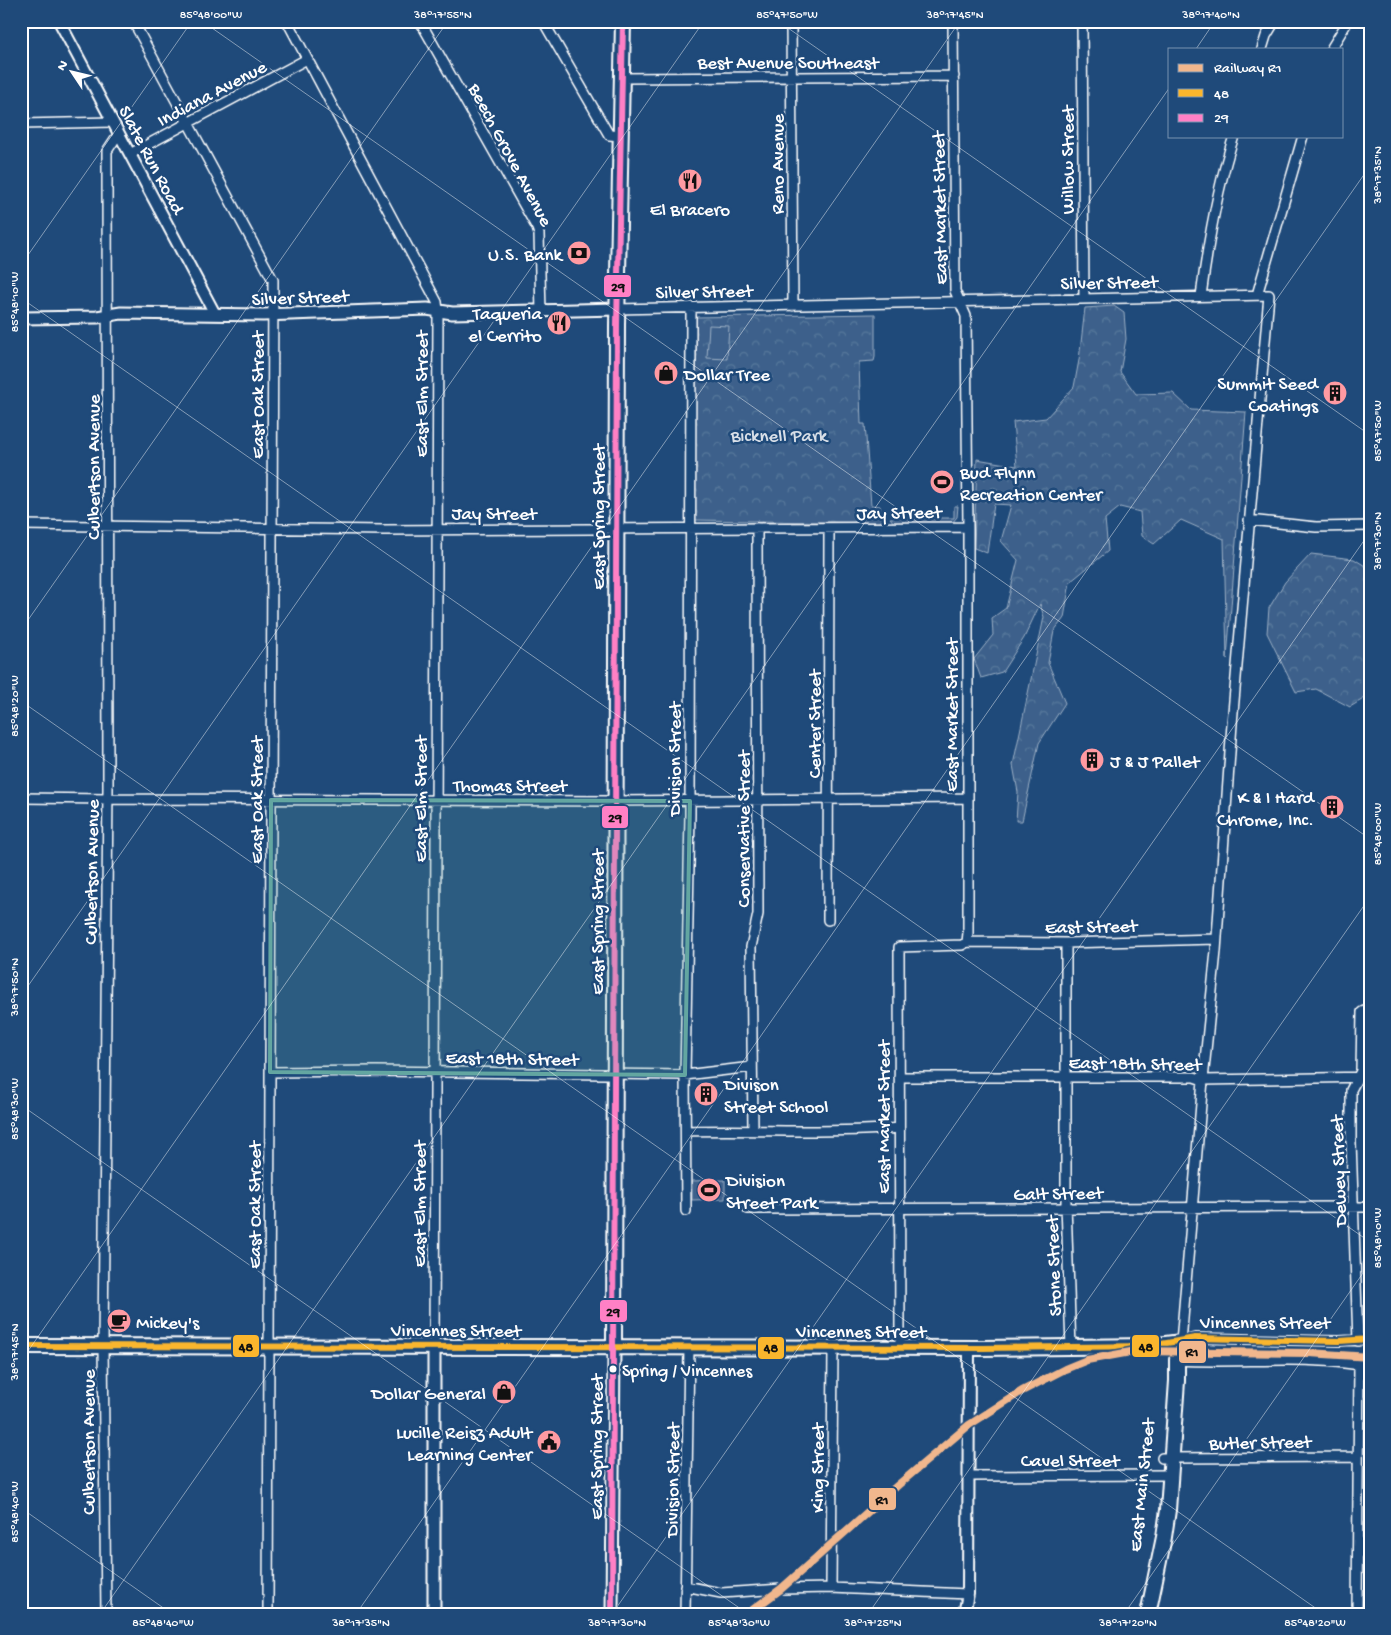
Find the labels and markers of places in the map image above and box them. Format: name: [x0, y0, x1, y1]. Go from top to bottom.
restaurant icon: El Bracero: [677, 168, 703, 194]
place label: El Bracero: [650, 200, 730, 223]
bank icon: U.S. Bank: [566, 240, 592, 266]
place label: U.S. Bank: [488, 245, 564, 268]
place label: Taqueria el Cerrito: [468, 304, 543, 349]
restaurant icon: Taqueria el Cerrito: [546, 310, 572, 336]
shop icon: Dollar Tree: [653, 360, 679, 386]
place label: Dollar Tree: [682, 365, 770, 388]
place label: Summit Seed Coatings: [1217, 374, 1320, 419]
building icon: Summit Seed Coatings: [1322, 380, 1348, 406]
place label: Bud Flynn Recreation Center: [959, 463, 1104, 508]
sports icon: Bud Flynn Recreation Center: [929, 469, 955, 495]
building icon: J & J Pallet: [1079, 747, 1105, 773]
place label: J & J Pallet: [1110, 752, 1202, 775]
place label: K & I Hard Chrome, Inc.: [1217, 788, 1316, 833]
building icon: K & I Hard Chrome, Inc.: [1319, 794, 1345, 820]
place label: Divison Street School: [722, 1075, 829, 1120]
building icon: Divison Street School: [693, 1081, 719, 1107]
place label: Division Street Park: [724, 1171, 819, 1216]
sports icon: Division Street Park: [696, 1177, 722, 1203]
cafe icon: Mickey's: [106, 1308, 132, 1334]
place label: Mickey's: [136, 1313, 200, 1336]
place label: Spring / Vincennes: [622, 1362, 753, 1383]
marker: Spring / Vincennes: [608, 1364, 618, 1374]
shop icon: Dollar General: [491, 1379, 517, 1405]
place label: Dollar General: [370, 1384, 486, 1407]
place label: Lucille Reisz Adult Learning Center: [396, 1423, 534, 1468]
public building icon: Lucille Reisz Adult Learning Center: [536, 1429, 562, 1455]

